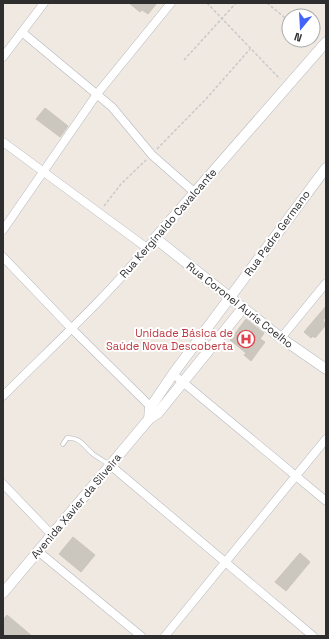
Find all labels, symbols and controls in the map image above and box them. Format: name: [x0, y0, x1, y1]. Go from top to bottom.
north arrow: [281, 8, 321, 48]
text: N: [292, 30, 304, 45]
street label: Rua Kerginaldo Cavalcante: [117, 165, 219, 281]
street label: Rua Padre Germano: [241, 187, 313, 279]
street label: Rua Coronel Auris Coelho: [184, 259, 296, 351]
place label: Unidade Básica de Saúde Nova Descoberta: [106, 326, 234, 353]
hospital icon: Unidade Básica de Saúde Nova Descoberta: [236, 329, 256, 349]
street label: Avenida Xavier da Silveira: [28, 450, 125, 562]

